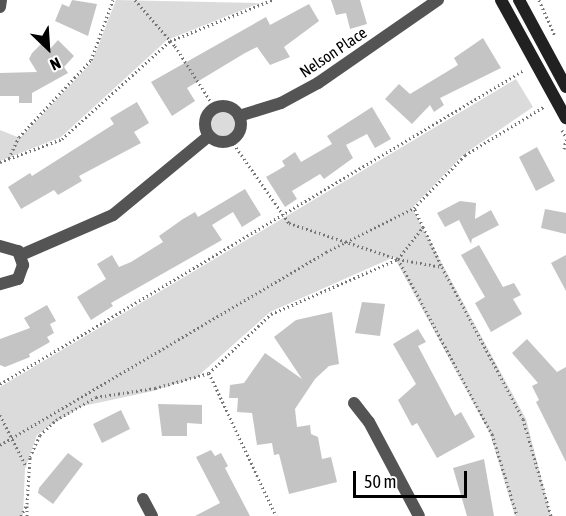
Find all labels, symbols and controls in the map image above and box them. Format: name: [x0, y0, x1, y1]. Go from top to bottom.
north arrow: [18, 18, 78, 78]
street label: Nelson Place: [296, 23, 370, 81]
text: N: [48, 54, 64, 74]
scale bar: [356, 459, 470, 497]
text: 50 m: [364, 471, 396, 492]

